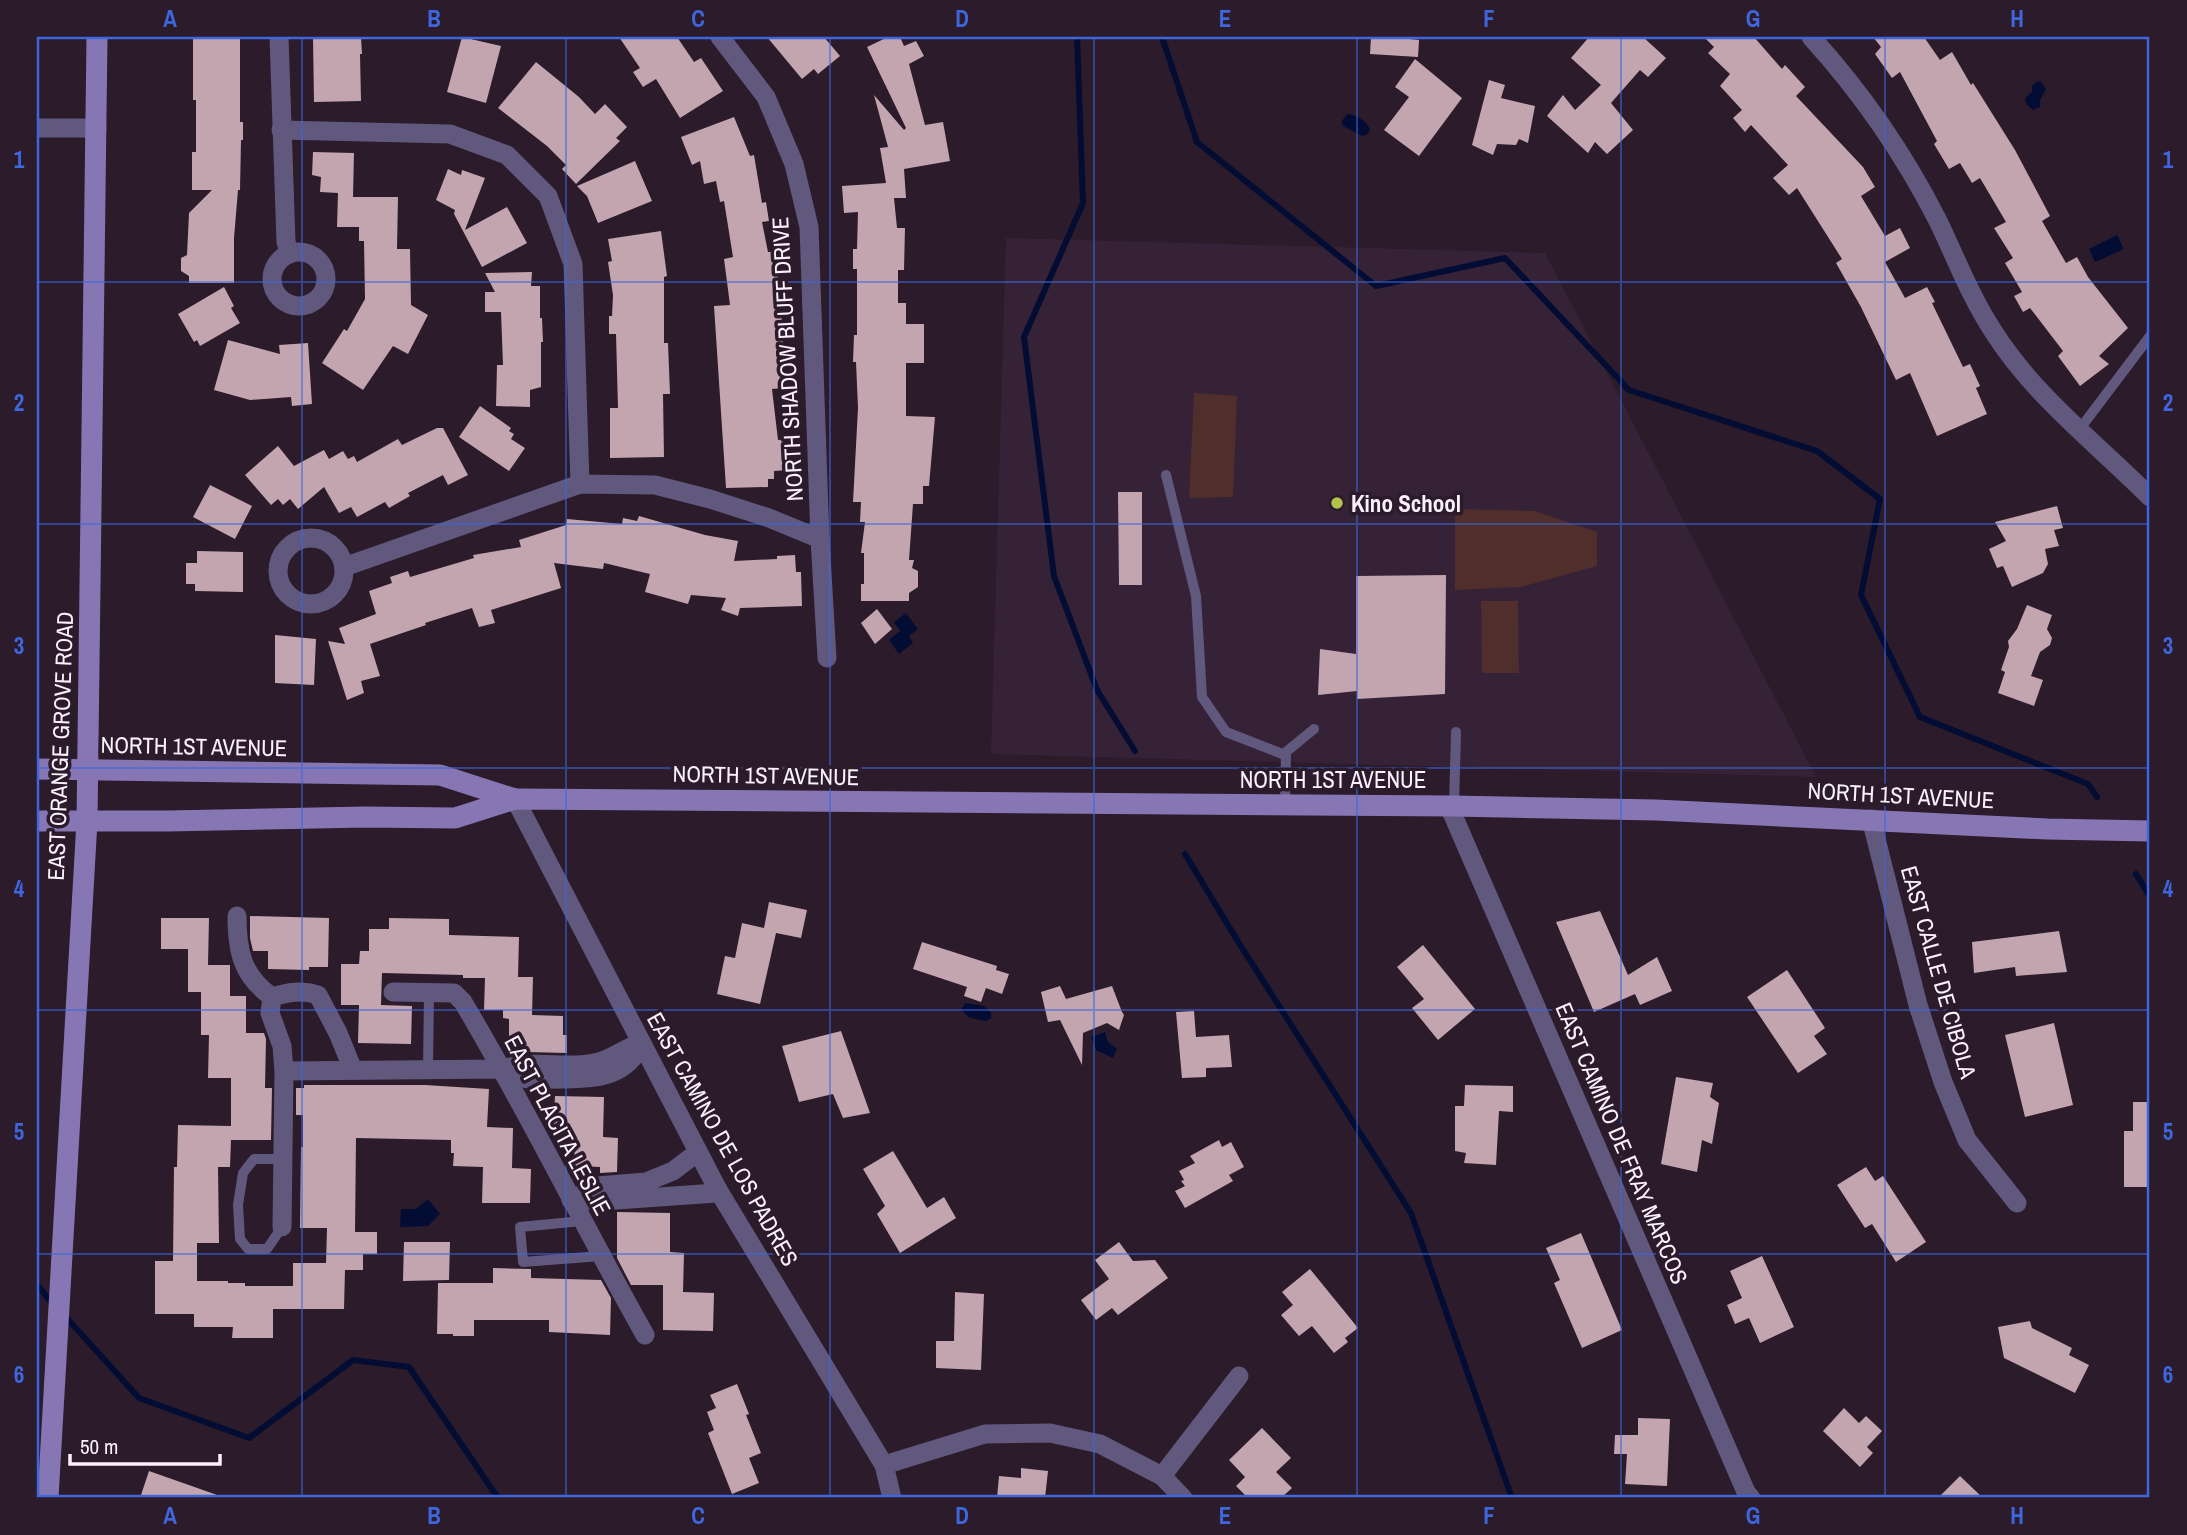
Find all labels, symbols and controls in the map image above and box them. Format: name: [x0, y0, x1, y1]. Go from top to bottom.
text: A: [163, 3, 177, 34]
text: B: [427, 3, 441, 34]
text: C: [691, 3, 705, 34]
text: D: [955, 3, 969, 34]
text: E: [1219, 3, 1231, 34]
text: F: [1483, 3, 1495, 34]
text: G: [1746, 3, 1760, 34]
text: H: [2010, 3, 2024, 34]
text: 1: [14, 144, 25, 175]
text: 1: [2163, 144, 2174, 175]
street label: NORTH SHADOW BLUFF DRIVE: [764, 216, 810, 502]
text: 2: [14, 387, 24, 418]
text: 2: [2163, 387, 2173, 418]
place label: Kino School: [1351, 488, 1461, 519]
marker: Kino School: [1329, 495, 1345, 511]
street label: EAST ORANGE GROVE ROAD: [40, 611, 80, 881]
text: 3: [14, 630, 24, 661]
text: 3: [2163, 630, 2173, 661]
street label: NORTH 1ST AVENUE: [100, 729, 288, 763]
street label: NORTH 1ST AVENUE: [672, 758, 860, 792]
street label: NORTH 1ST AVENUE: [1240, 764, 1426, 795]
street label: NORTH 1ST AVENUE: [1807, 775, 1995, 815]
street label: EAST CALLE DE CIBOLA: [1894, 862, 1984, 1082]
text: 4: [14, 873, 25, 904]
text: 4: [2163, 873, 2174, 904]
street label: EAST CAMINO DE FRAY MARCOS: [1549, 998, 1695, 1288]
street label: EAST CAMINO DE LOS PADRES: [640, 1007, 806, 1271]
street label: EAST PLACITA LESLIE: [497, 1030, 619, 1220]
text: 5: [14, 1116, 24, 1147]
text: 5: [2163, 1116, 2173, 1147]
text: 6: [14, 1359, 24, 1390]
text: 6: [2163, 1359, 2173, 1390]
scale bar: [70, 1423, 220, 1467]
text: 50 m: [80, 1432, 118, 1461]
text: A: [163, 1500, 177, 1531]
text: B: [427, 1500, 441, 1531]
text: C: [691, 1500, 705, 1531]
text: D: [955, 1500, 969, 1531]
text: E: [1219, 1500, 1231, 1531]
text: F: [1483, 1500, 1495, 1531]
text: G: [1746, 1500, 1760, 1531]
text: H: [2010, 1500, 2024, 1531]

